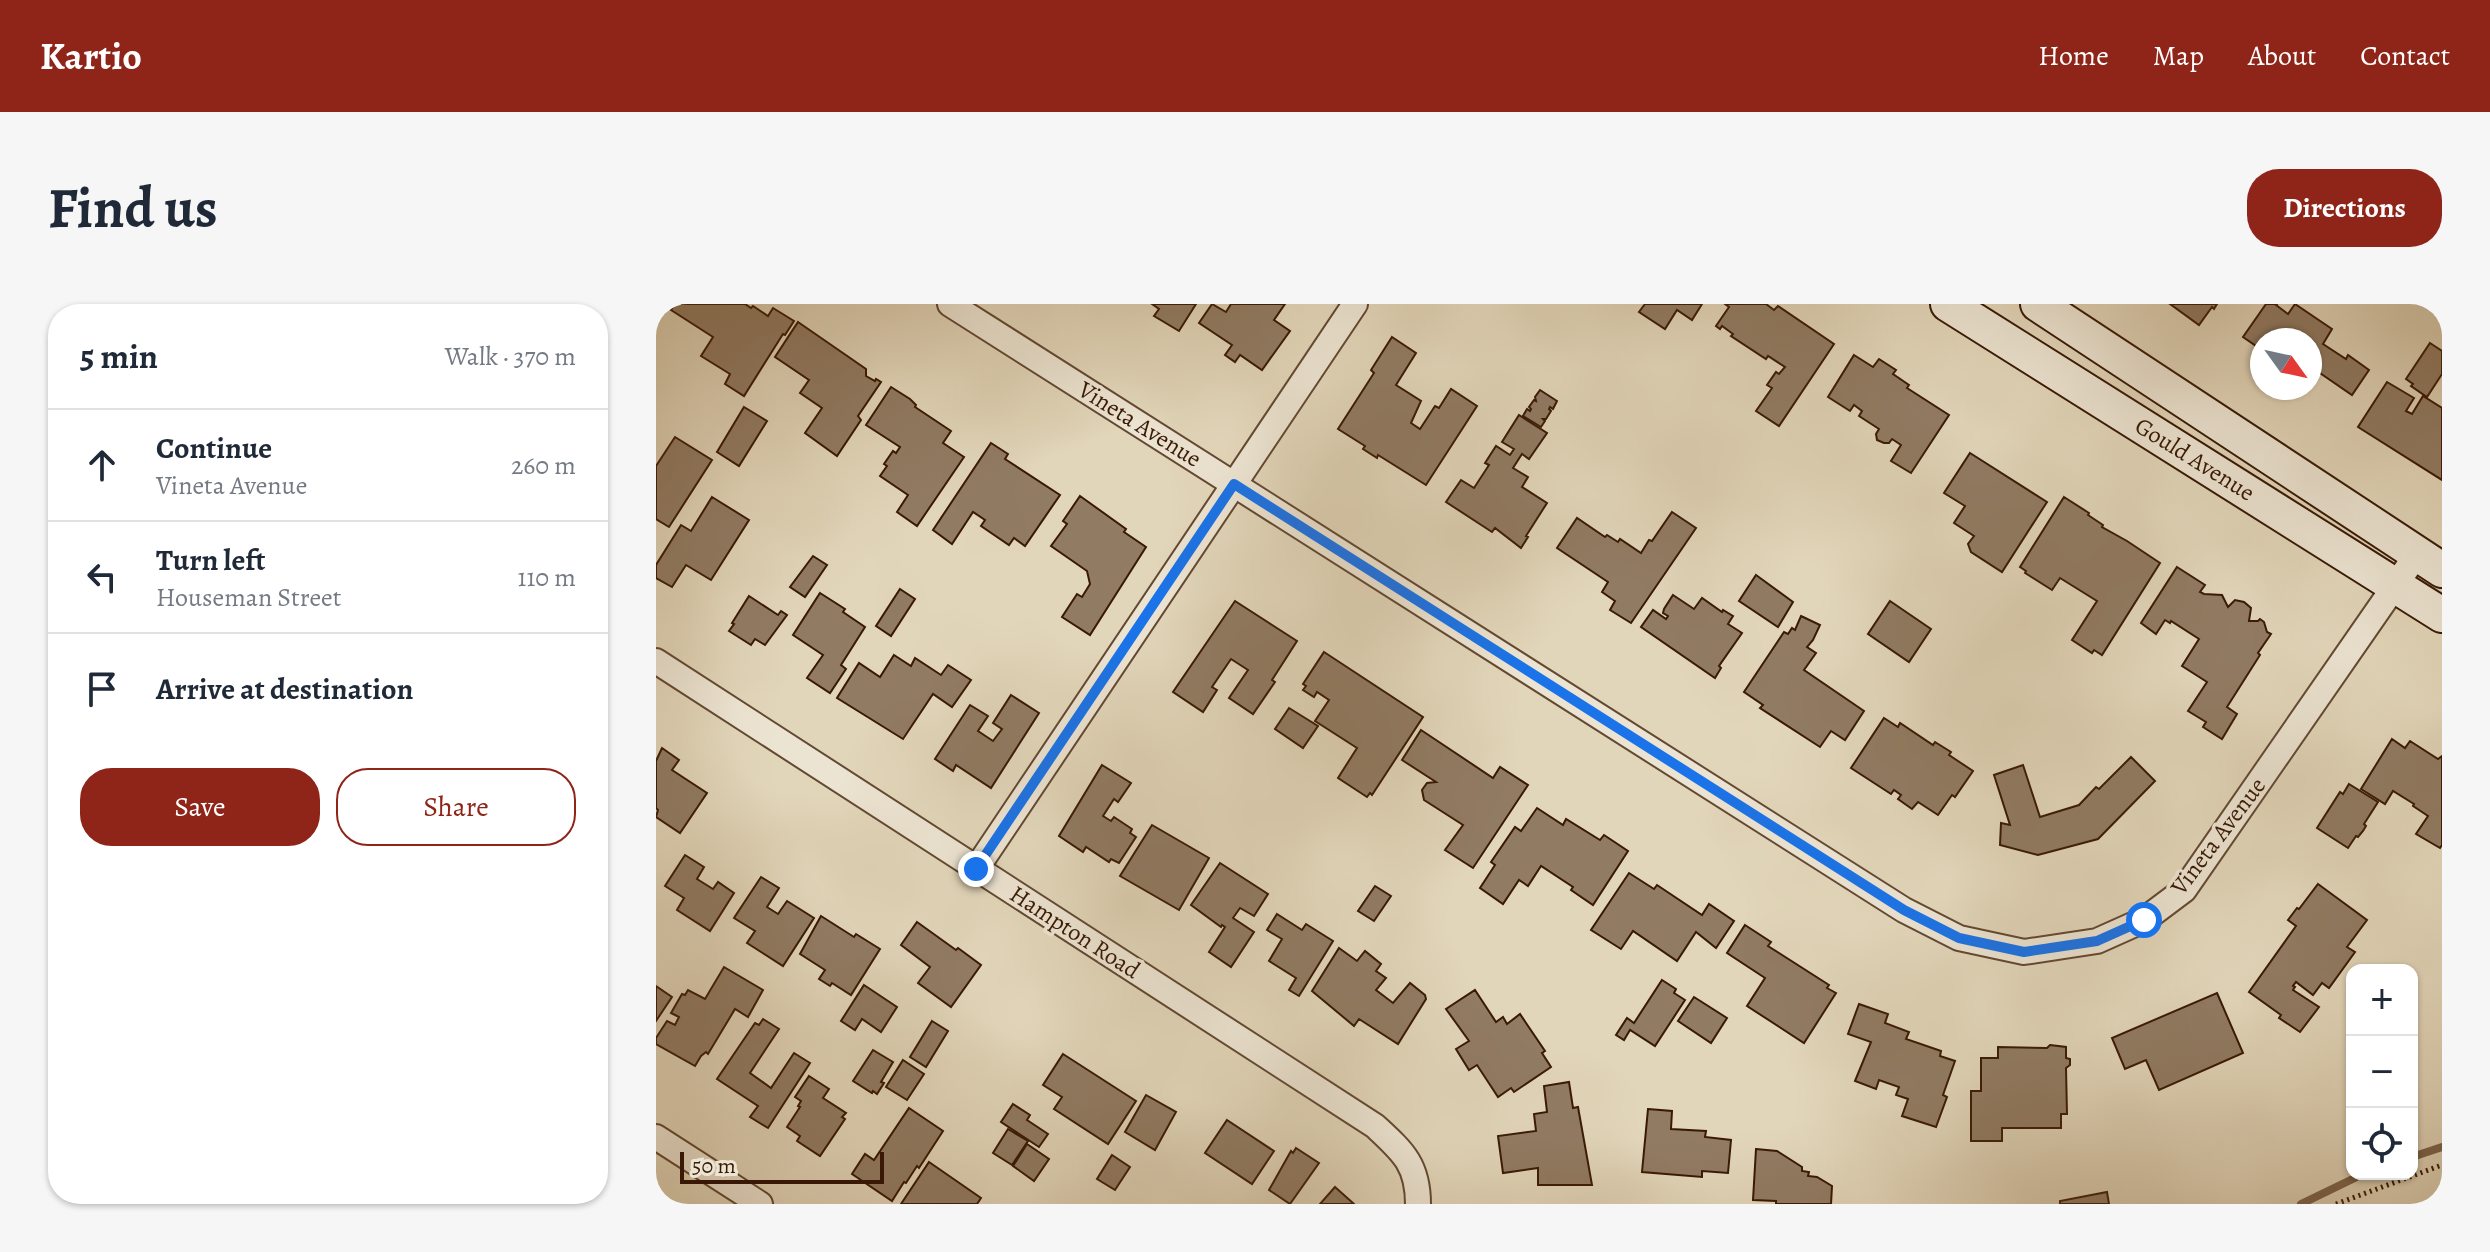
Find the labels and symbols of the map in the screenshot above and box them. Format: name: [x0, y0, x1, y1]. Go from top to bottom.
north arrow: [2250, 328, 2322, 400]
street label: Vineta Avenue: [1071, 373, 1208, 475]
street label: Gould Avenue: [2129, 410, 2261, 508]
street label: Vineta Avenue: [2163, 771, 2273, 902]
route end: [958, 851, 994, 887]
street label: Hampton Road: [1004, 878, 1146, 986]
route start: [2126, 902, 2162, 938]
scale bar: [680, 1148, 884, 1184]

